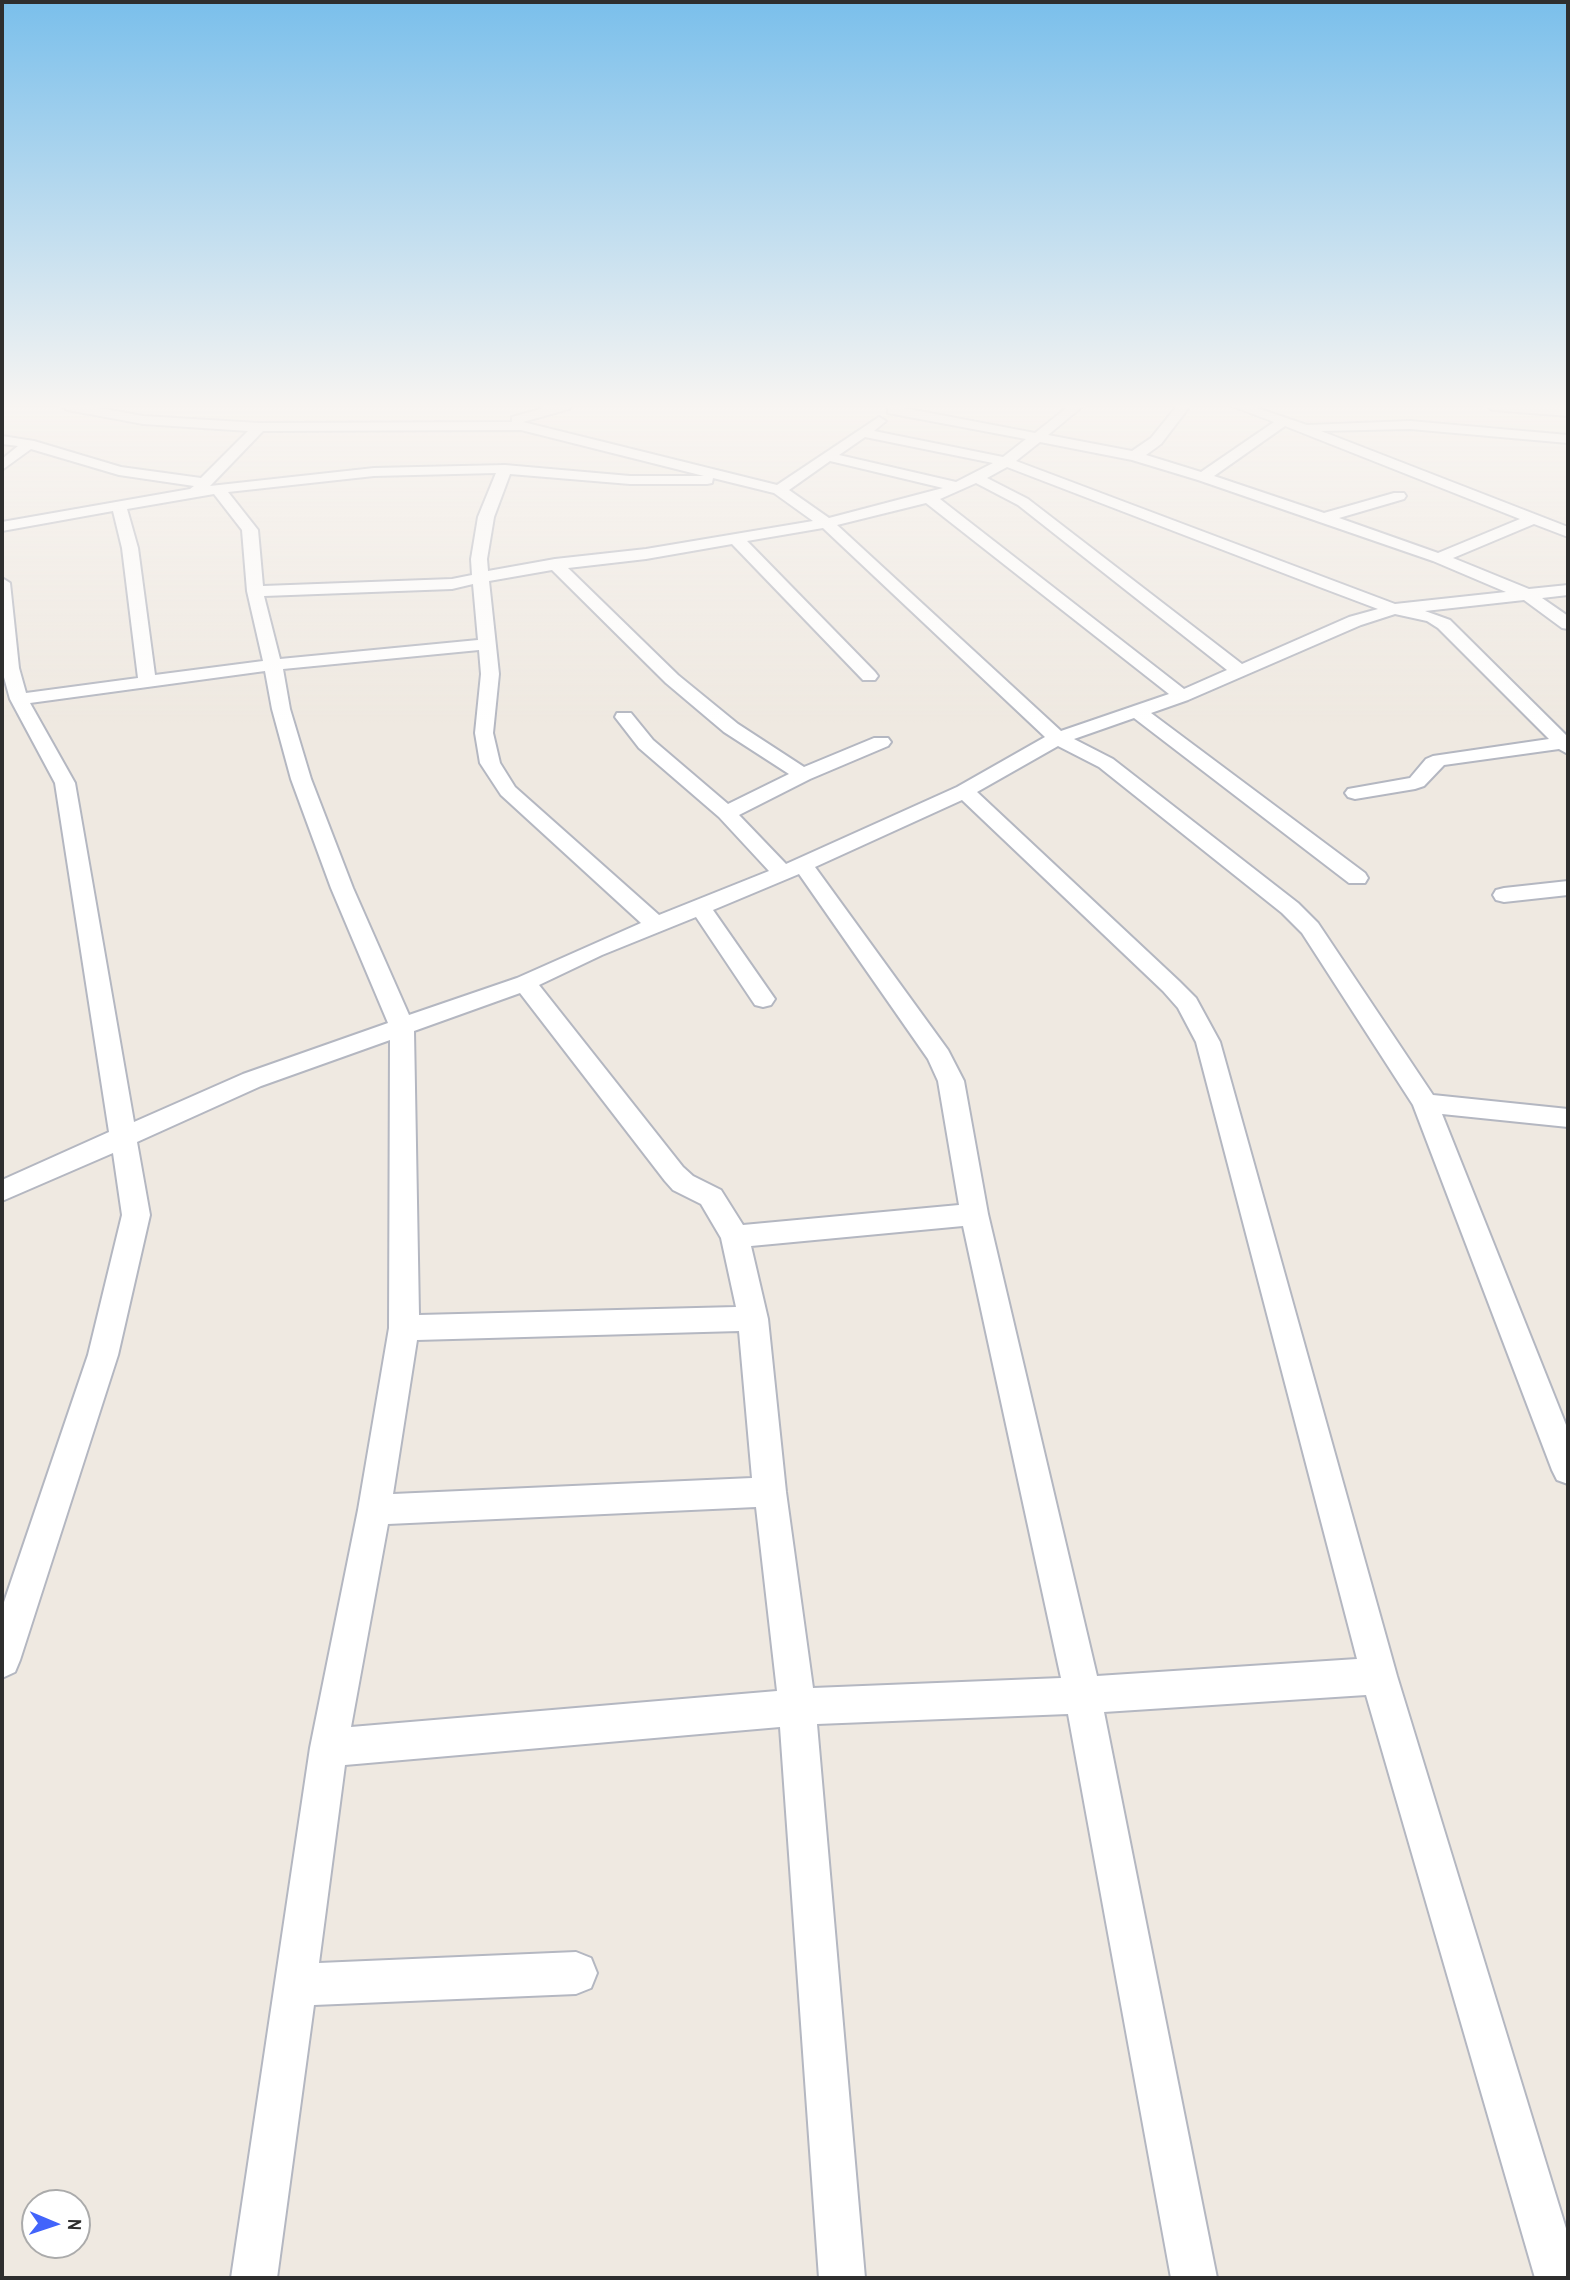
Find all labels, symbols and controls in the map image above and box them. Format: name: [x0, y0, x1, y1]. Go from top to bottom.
north arrow: [21, 2189, 91, 2259]
text: N: [62, 2219, 88, 2231]

